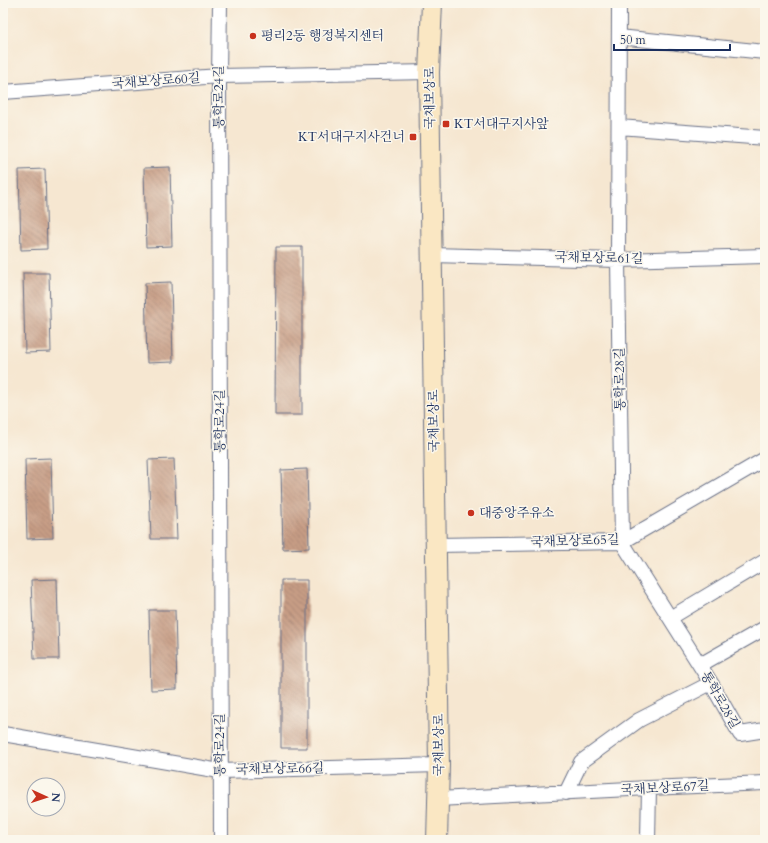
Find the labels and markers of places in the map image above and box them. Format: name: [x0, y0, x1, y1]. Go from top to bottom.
place label: 평리2동 행정복지센터: [261, 27, 384, 45]
marker: 평리2동 행정복지센터: [248, 31, 258, 41]
place label: KT서대구지사앞: [454, 115, 549, 133]
marker: KT서대구지사앞: [441, 119, 451, 129]
place label: KT서대구지사건너: [298, 128, 405, 146]
marker: KT서대구지사건너: [408, 132, 418, 142]
place label: 대중앙주유소: [479, 504, 555, 522]
marker: 대중앙주유소: [466, 508, 476, 518]

